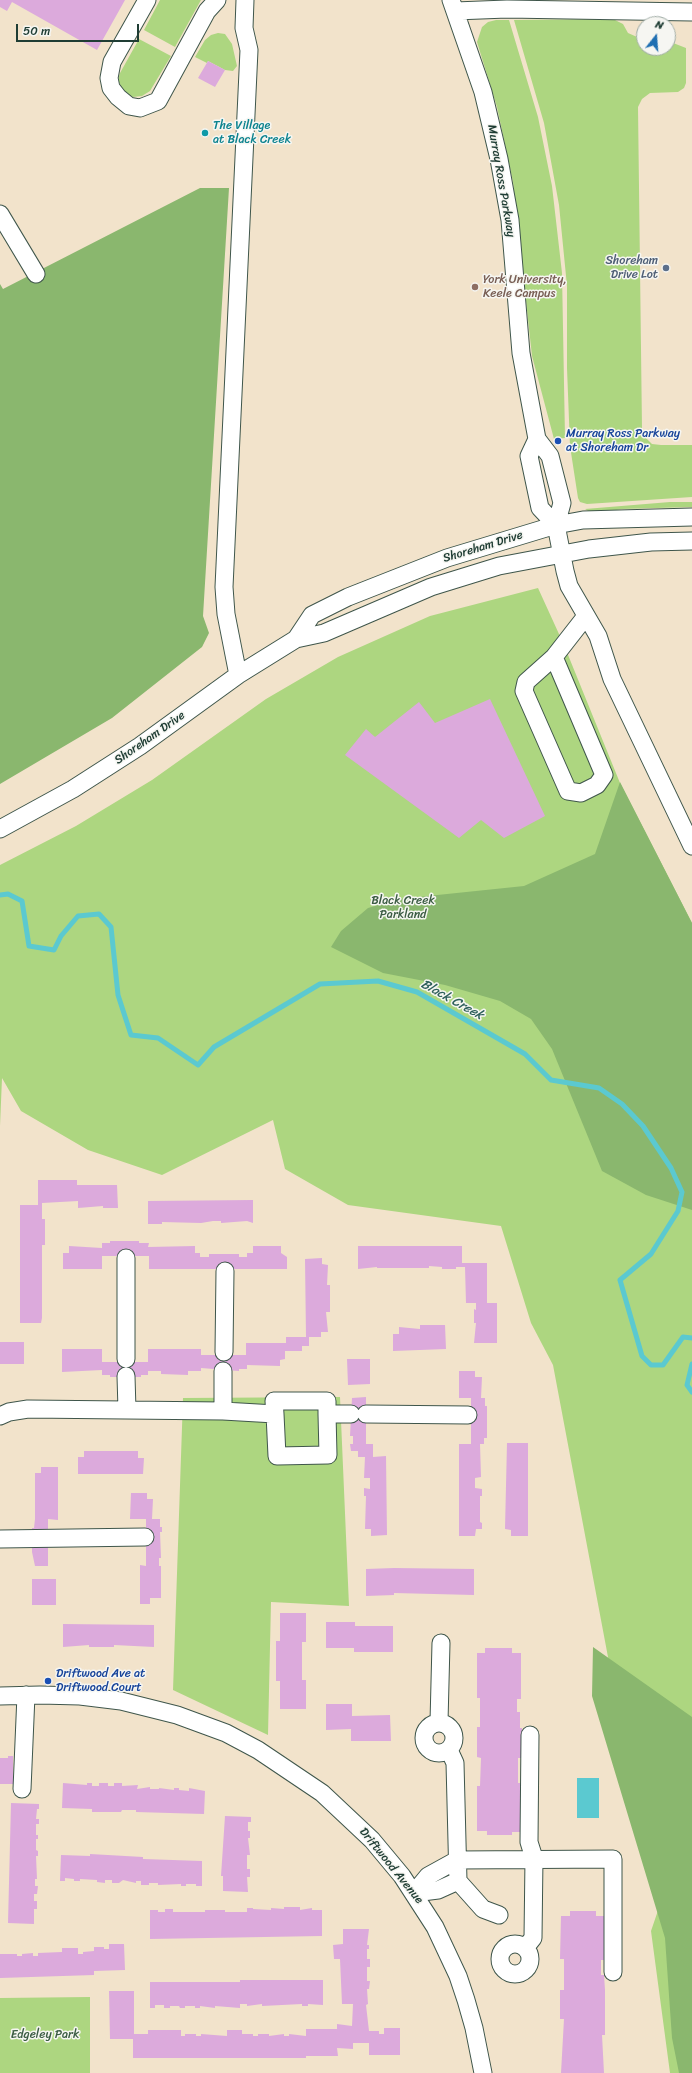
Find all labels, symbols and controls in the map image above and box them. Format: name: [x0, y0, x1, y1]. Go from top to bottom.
text: N: [653, 15, 666, 35]
scale bar: [18, 16, 141, 42]
north arrow: [636, 16, 676, 56]
text: 50 m: [23, 20, 50, 42]
place label: The Village at Black Creek: [213, 119, 291, 147]
street label: Murray Ross Parkway: [484, 124, 518, 238]
marker: The Village at Black Creek: [200, 128, 210, 138]
place label: Shoreham Drive Lot: [605, 254, 658, 282]
marker: Shoreham Drive Lot: [661, 263, 671, 273]
place label: York University, Keele Campus: [483, 273, 567, 301]
marker: York University, Keele Campus: [470, 282, 480, 292]
place label: Murray Ross Parkway at Shoreham Dr: [566, 427, 680, 455]
marker: Murray Ross Parkway at Shoreham Dr: [553, 436, 563, 446]
street label: Shoreham Drive: [441, 528, 525, 566]
street label: Shoreham Drive: [112, 708, 188, 768]
park label: Black Creek Parkland: [371, 894, 435, 922]
water label: Black Creek: [418, 976, 486, 1024]
place label: Driftwood Ave at Driftwood Court: [56, 1667, 145, 1695]
marker: Driftwood Ave at Driftwood Court: [43, 1676, 53, 1686]
street label: Driftwood Avenue: [356, 1825, 426, 1907]
park label: Edgeley Park: [11, 2028, 79, 2042]

